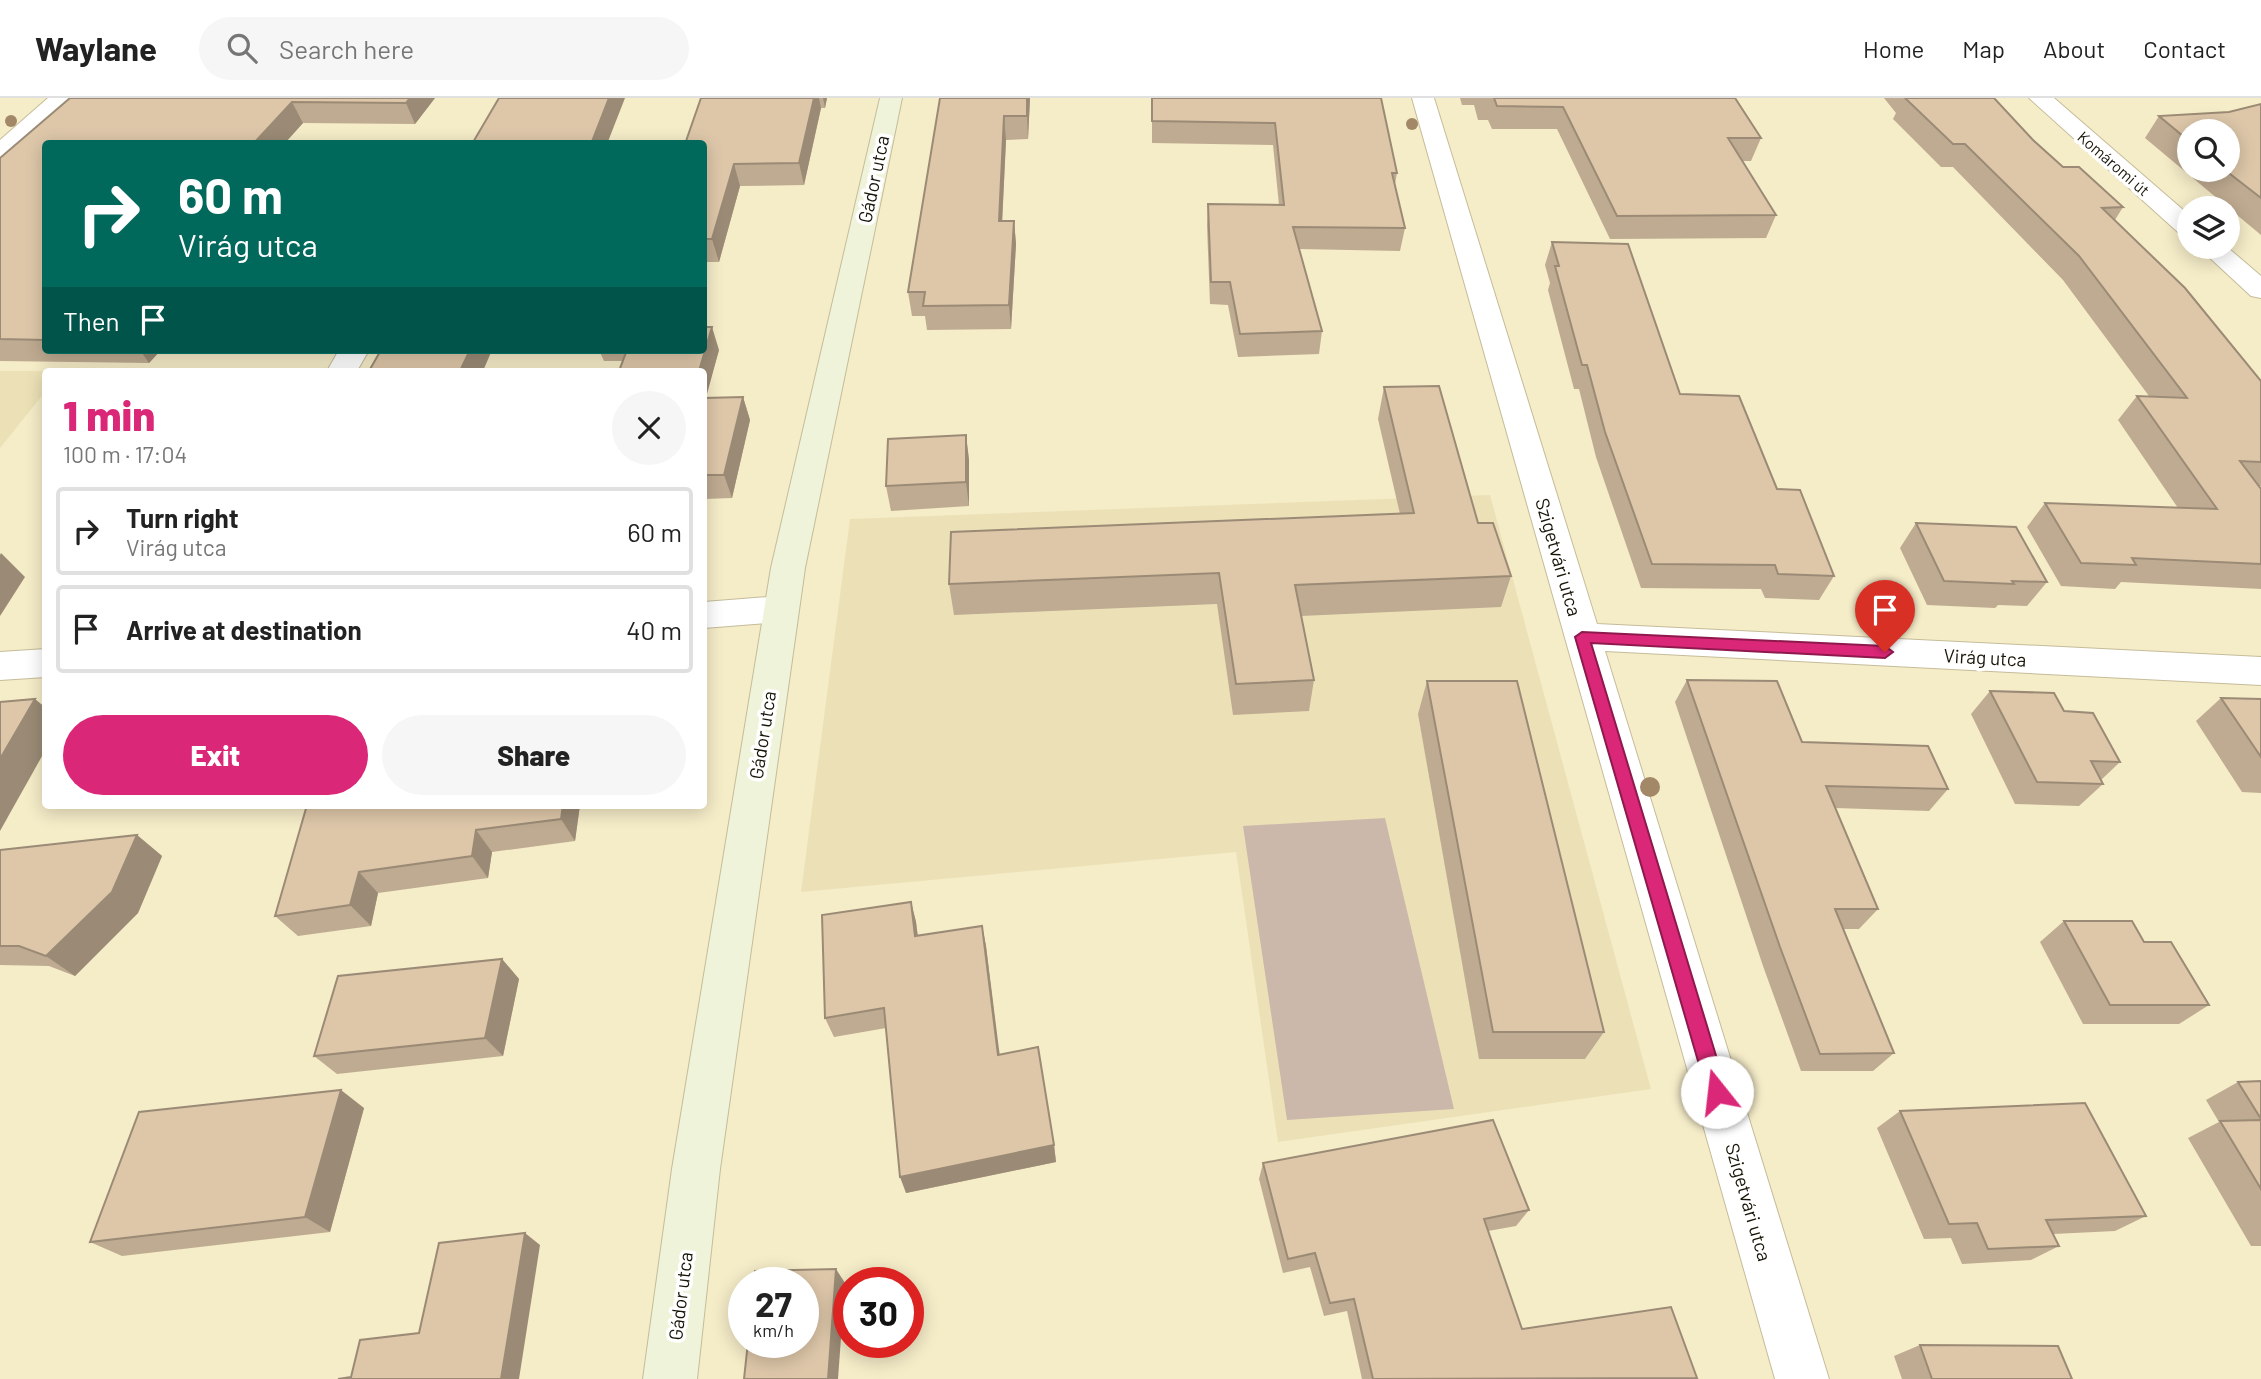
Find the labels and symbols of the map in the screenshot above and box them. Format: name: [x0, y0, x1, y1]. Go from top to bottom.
street label: Komáromi út: [2074, 127, 2154, 199]
street label: Gádor utca: [853, 133, 893, 225]
street label: Szigetvári utca: [1531, 495, 1587, 619]
pin: [1855, 580, 1915, 652]
street label: Virág utca: [1943, 643, 2027, 671]
street label: Gádor utca: [744, 689, 780, 781]
position arrow: [1680, 1055, 1754, 1129]
street label: Szigetvári utca: [1721, 1140, 1777, 1264]
street label: Gádor utca: [663, 1250, 697, 1342]
speed limit sign: 30: [833, 1267, 924, 1358]

